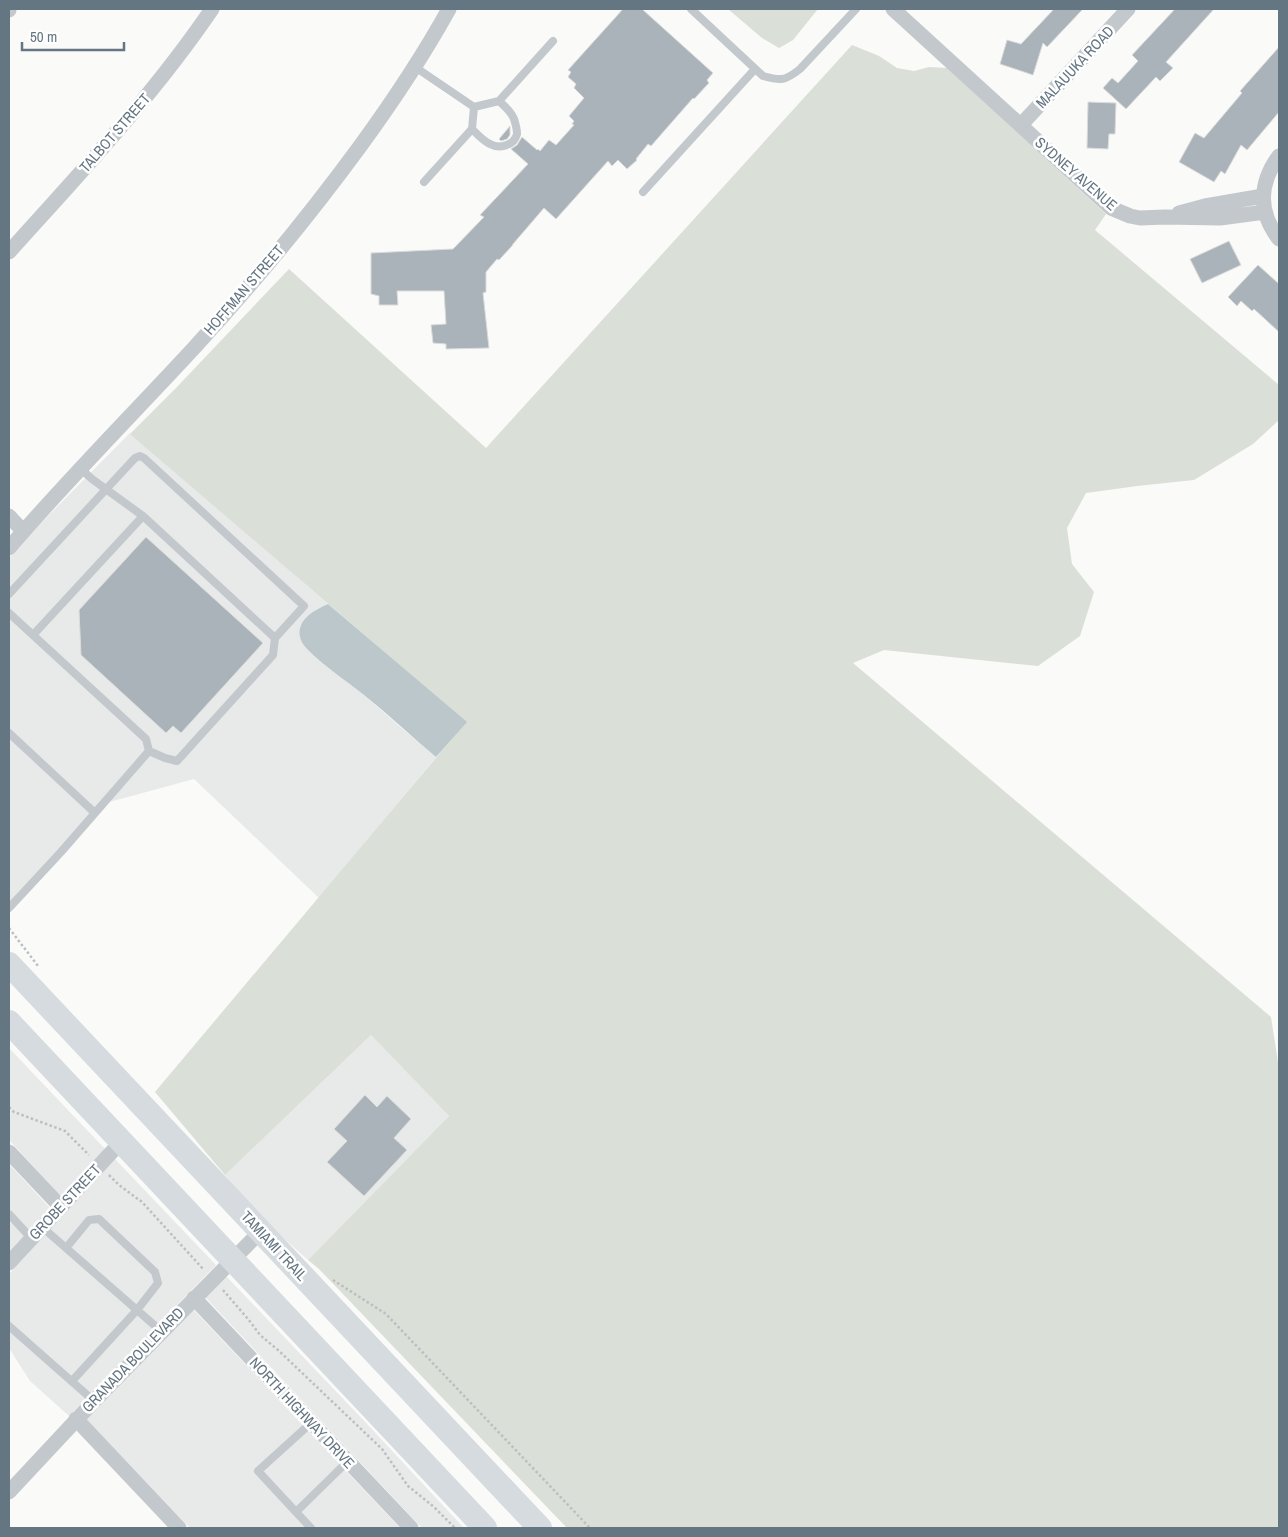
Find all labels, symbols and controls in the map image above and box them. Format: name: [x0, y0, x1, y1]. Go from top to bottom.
scale bar: [22, 20, 125, 52]
street label: MALAUUKA ROAD: [1031, 21, 1119, 113]
text: 50 m: [30, 26, 57, 47]
street label: TALBOT STREET: [74, 88, 155, 177]
street label: SYDNEY AVENUE: [1031, 132, 1122, 215]
street label: HOFFMAN STREET: [199, 240, 289, 339]
street label: GROBE STREET: [24, 1159, 106, 1244]
street label: TAMIAMI TRAIL: [237, 1206, 312, 1285]
street label: GRANADA BOULEVARD: [77, 1302, 188, 1417]
street label: NORTH HIGHWAY DRIVE: [245, 1352, 360, 1473]

